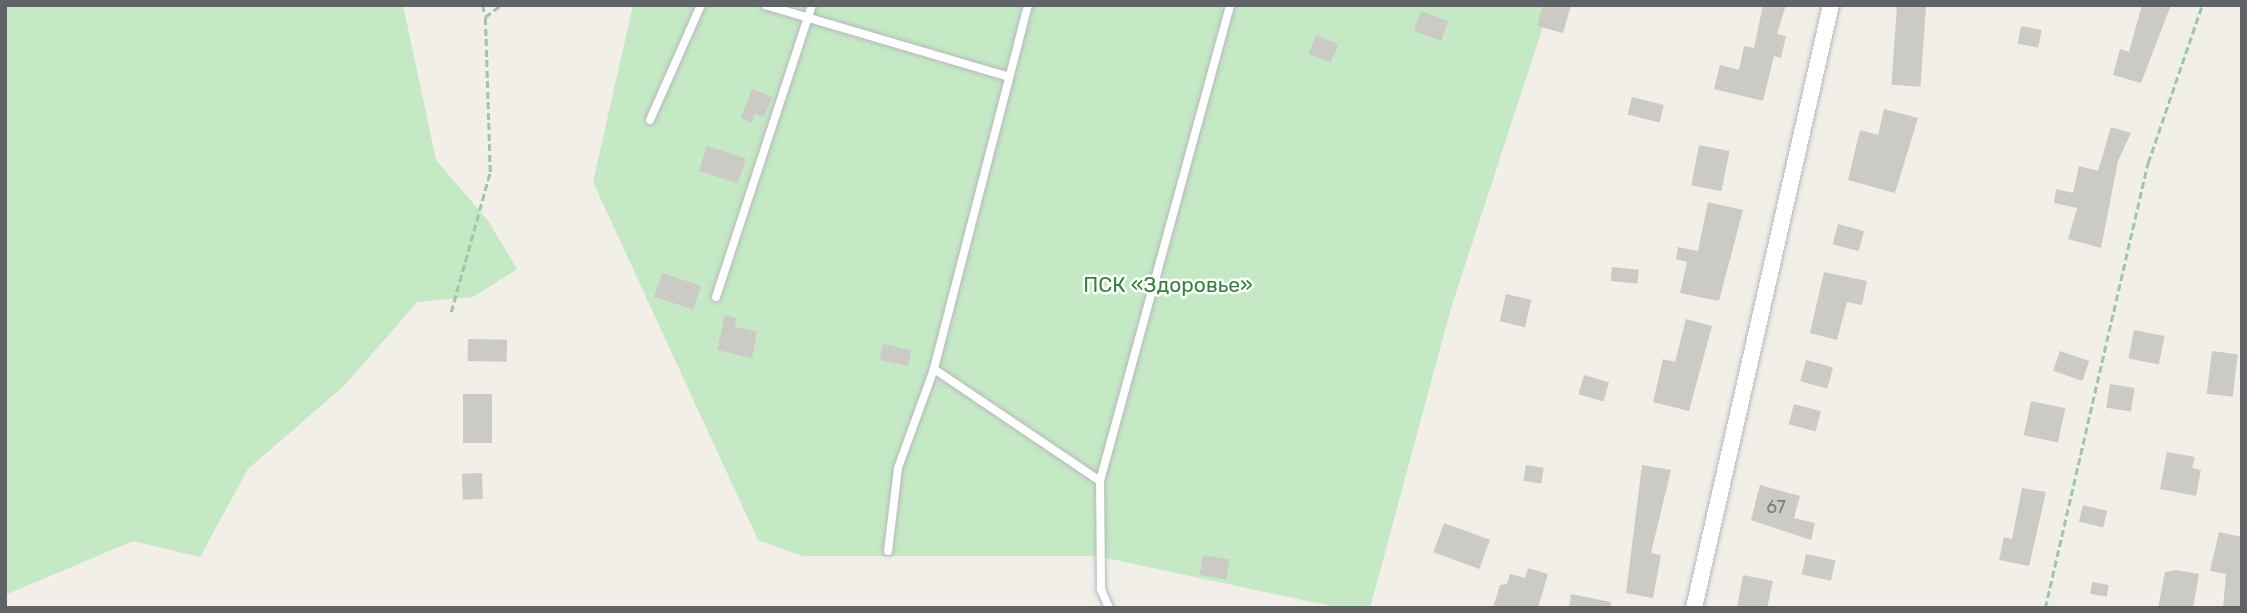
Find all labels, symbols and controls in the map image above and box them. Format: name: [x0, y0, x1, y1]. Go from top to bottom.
park label: ПСК «Здоровье»: [1083, 272, 1253, 298]
house number: 67: [1766, 496, 1786, 518]

